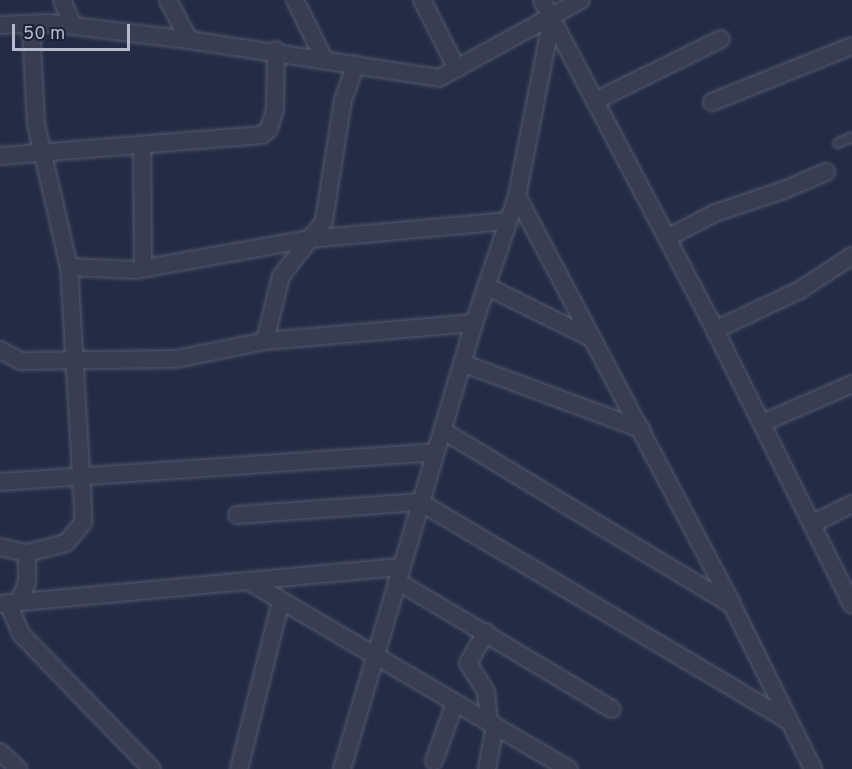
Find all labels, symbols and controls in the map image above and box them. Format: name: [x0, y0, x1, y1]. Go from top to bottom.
scale bar: [15, 12, 134, 50]
text: 50 m: [23, 23, 65, 46]

